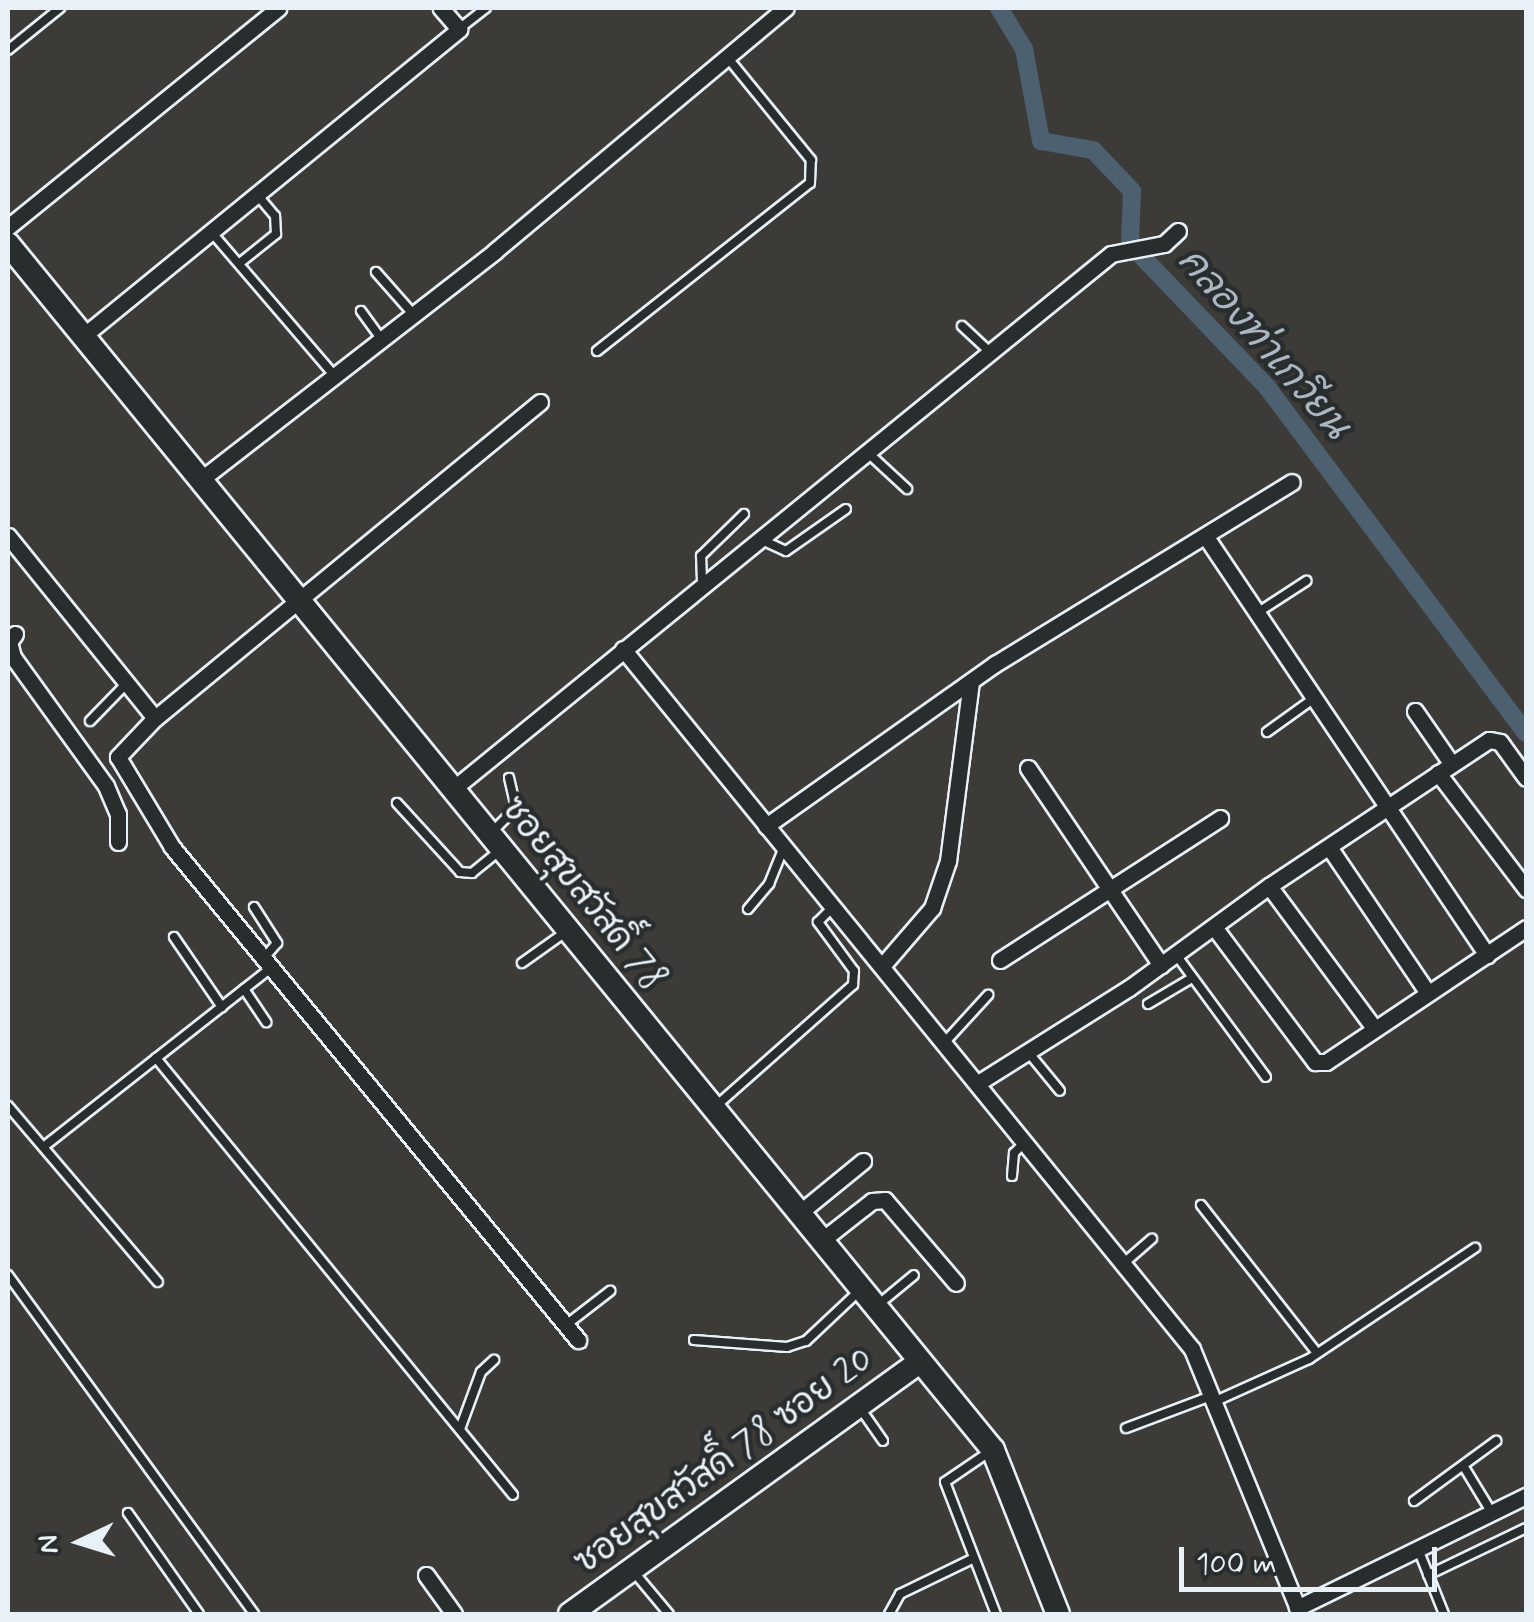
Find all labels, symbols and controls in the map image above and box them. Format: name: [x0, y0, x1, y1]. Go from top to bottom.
water label: คลองท่าเกวียน: [1168, 239, 1358, 449]
street label: ซอยสุขสวัสดิ์ 78: [492, 788, 674, 1000]
street label: ซอยสุขสวัสดิ์ 78 ซอย 20: [566, 1338, 882, 1584]
north arrow: [30, 1492, 130, 1592]
scale bar: [1184, 1527, 1442, 1589]
text: N: [30, 1534, 69, 1555]
text: 100 m: [1196, 1545, 1277, 1584]

